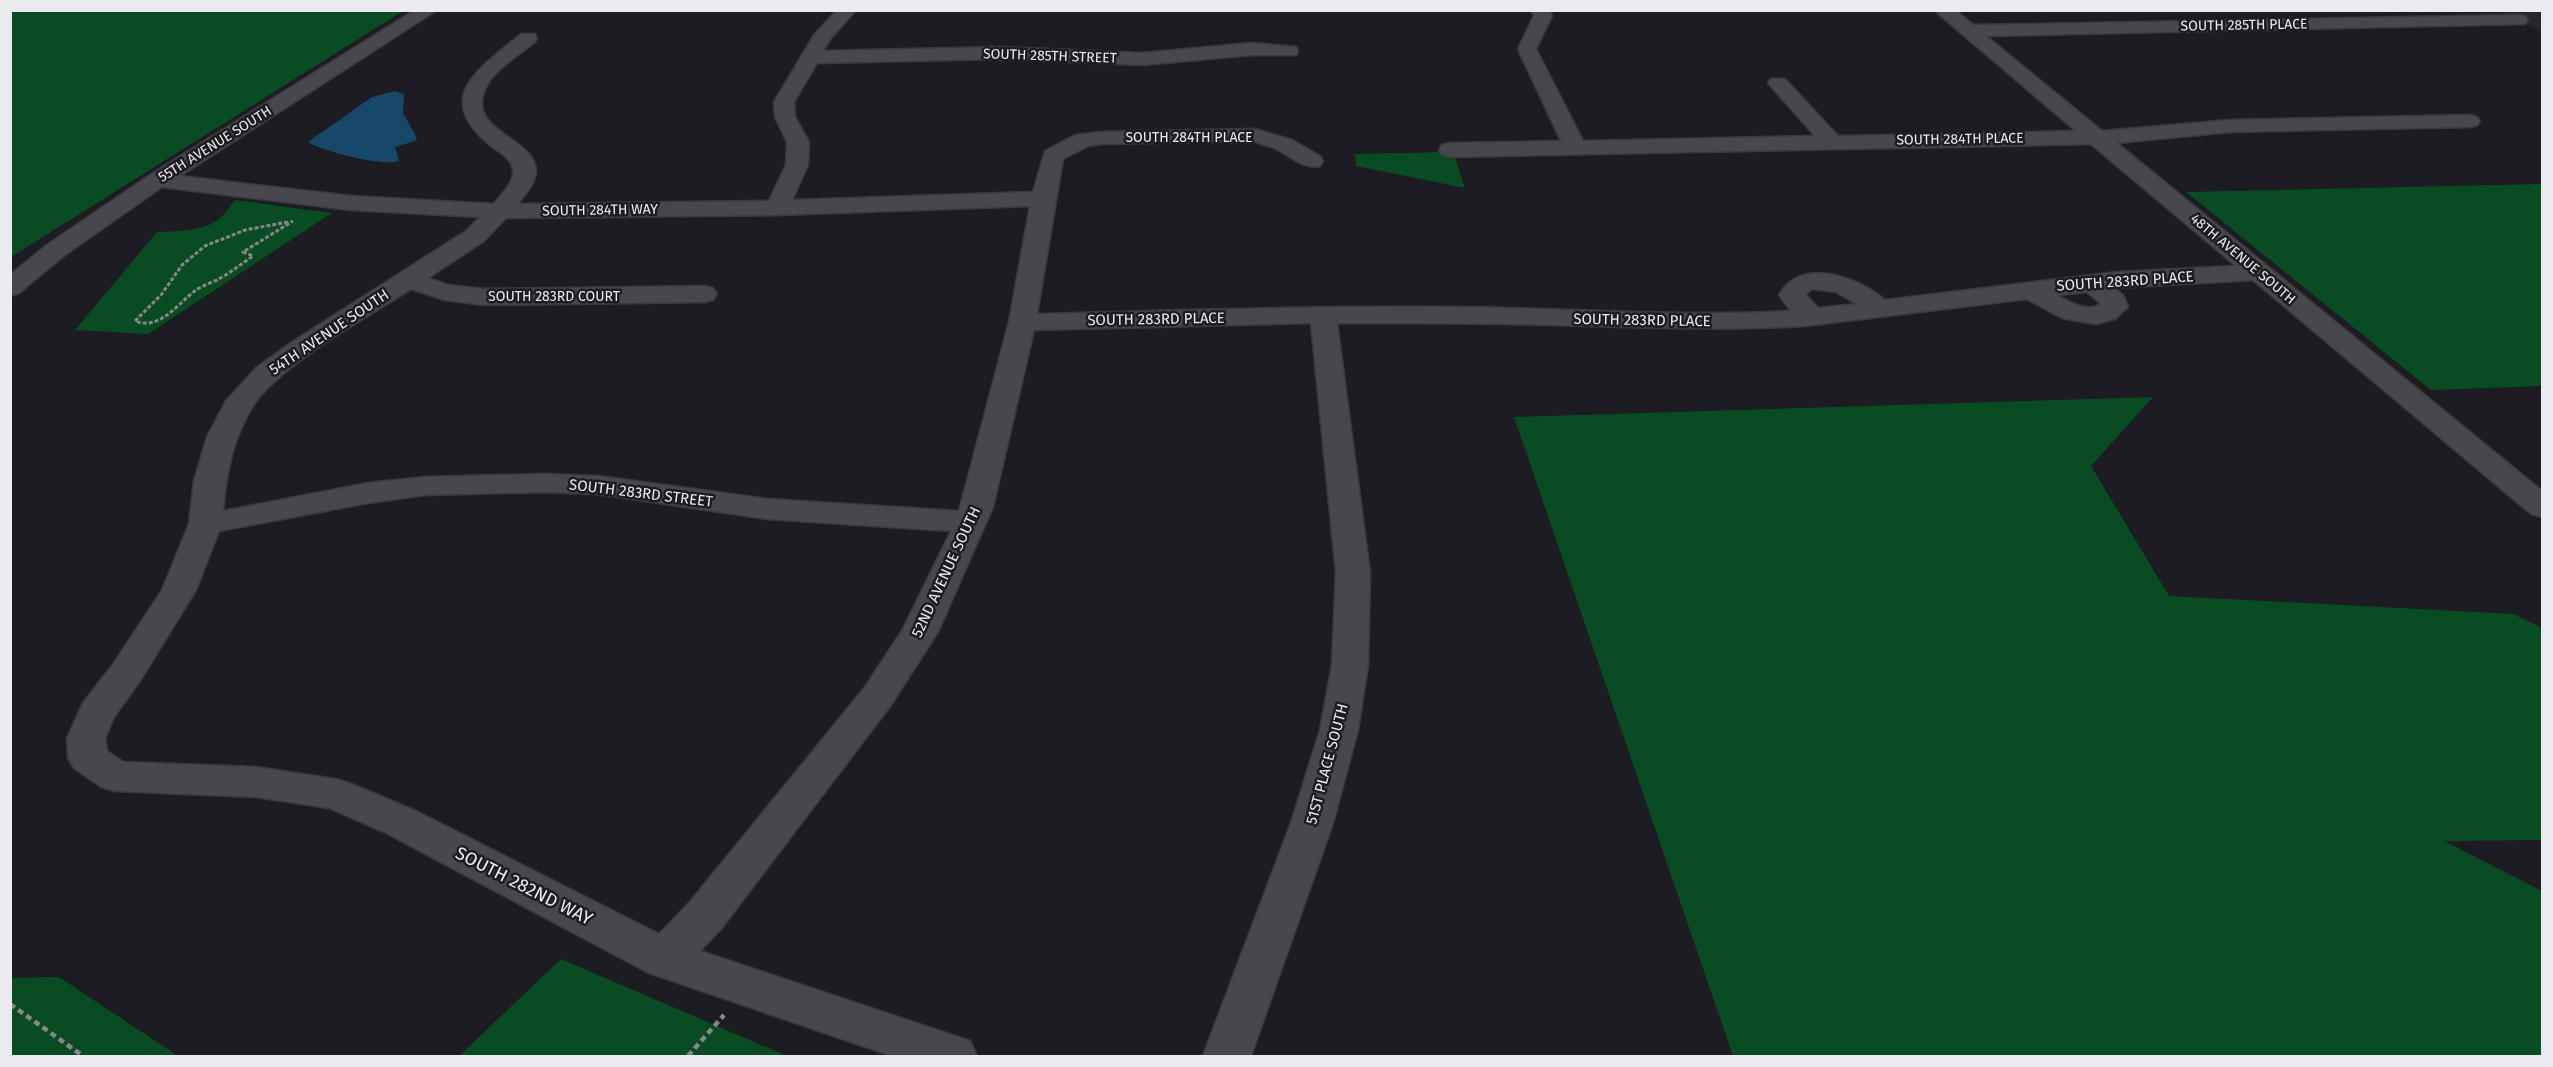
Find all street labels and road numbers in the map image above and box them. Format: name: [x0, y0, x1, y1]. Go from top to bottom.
street label: SOUTH 285TH PLACE: [2180, 15, 2308, 35]
street label: SOUTH 285TH STREET: [983, 45, 1118, 67]
street label: 55TH AVENUE SOUTH: [155, 102, 275, 186]
street label: SOUTH 284TH PLACE: [1125, 129, 1253, 146]
street label: SOUTH 284TH PLACE: [1896, 129, 2024, 149]
street label: SOUTH 284TH WAY: [542, 200, 658, 220]
street label: 48TH AVENUE SOUTH: [2187, 210, 2299, 308]
street label: SOUTH 283RD PLACE: [2056, 267, 2194, 295]
street label: 54TH AVENUE SOUTH: [266, 285, 392, 379]
street label: SOUTH 283RD COURT: [488, 288, 621, 305]
street label: SOUTH 283RD PLACE: [1087, 309, 1225, 329]
street label: SOUTH 283RD PLACE: [1573, 310, 1711, 330]
street label: SOUTH 283RD STREET: [568, 475, 714, 511]
street label: 52ND AVENUE SOUTH: [908, 504, 984, 640]
street label: 51ST PLACE SOUTH: [1302, 702, 1352, 826]
street label: SOUTH 282ND WAY: [452, 842, 596, 930]

